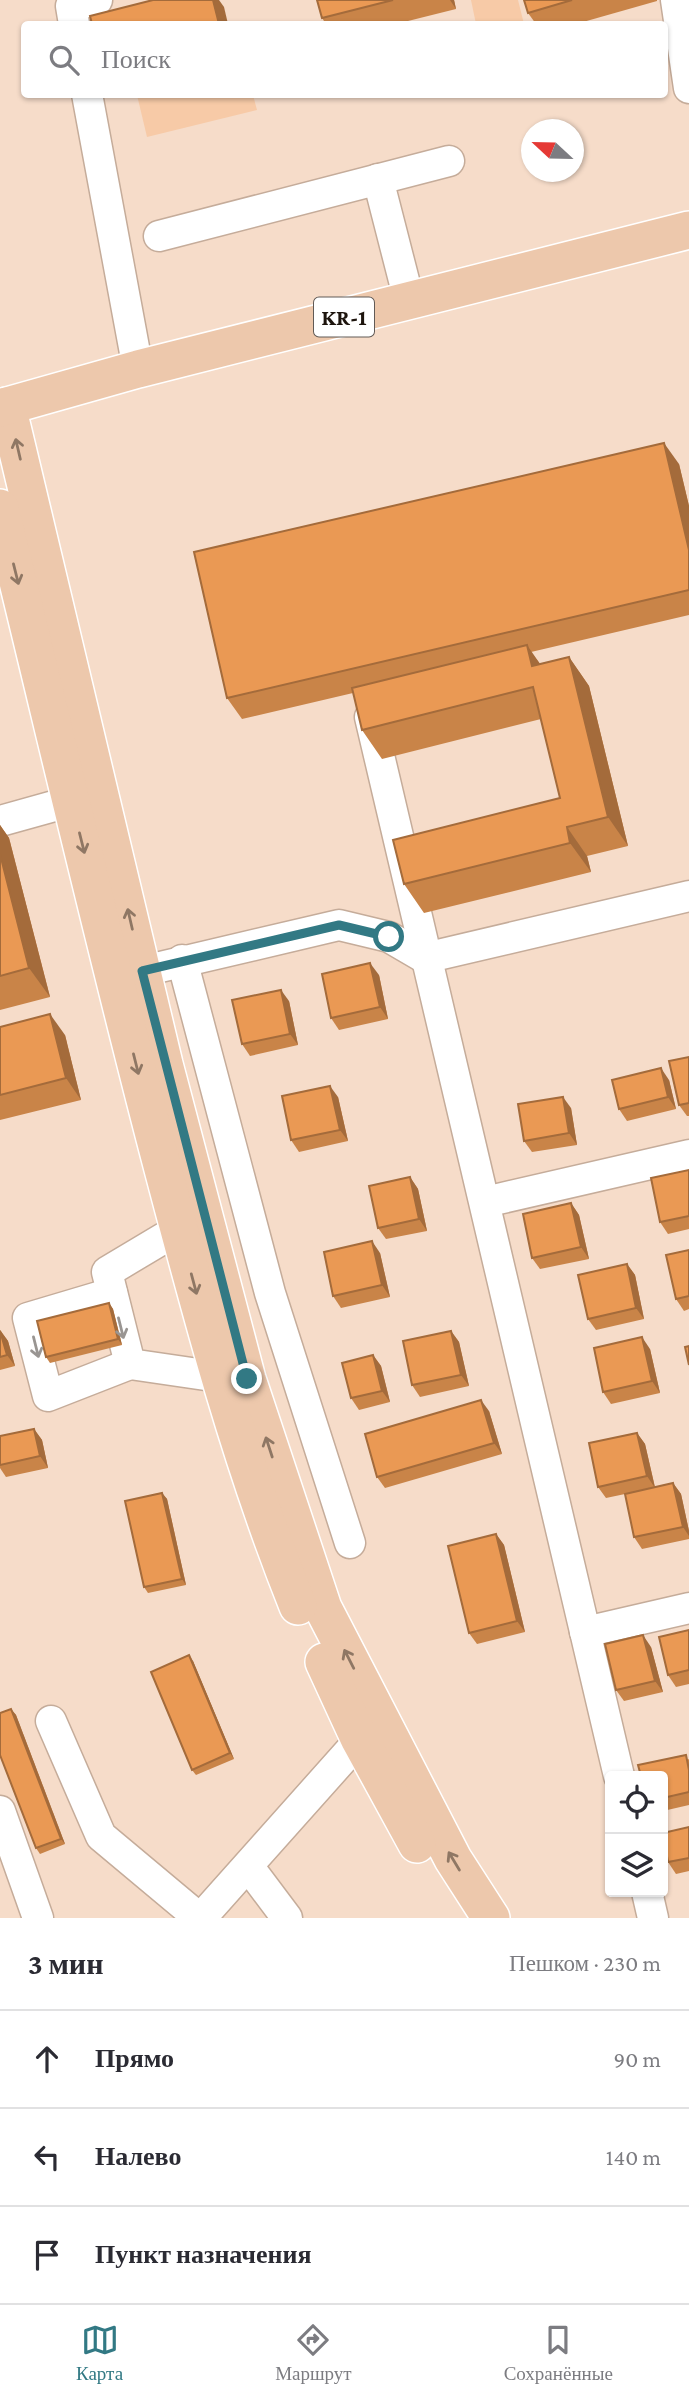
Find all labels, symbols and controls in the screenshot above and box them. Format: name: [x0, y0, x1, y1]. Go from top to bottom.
search box: [21, 21, 668, 98]
icon: search: [45, 41, 83, 79]
text: Поиск: [101, 45, 171, 74]
north arrow: [521, 119, 584, 182]
road number: KR-1: [314, 298, 374, 336]
one-way arrow: [10, 438, 24, 461]
one-way arrow: [10, 562, 23, 585]
one-way arrow: [76, 831, 89, 854]
one-way arrow: [122, 908, 136, 931]
route start: [373, 921, 404, 952]
one-way arrow: [130, 1052, 143, 1075]
one-way arrow: [188, 1272, 201, 1294]
one-way arrow: [115, 1316, 128, 1339]
one-way arrow: [30, 1335, 43, 1358]
route end: [231, 1363, 262, 1394]
one-way arrow: [262, 1436, 274, 1458]
one-way arrow: [342, 1649, 356, 1670]
map controls: [605, 1771, 668, 1897]
button: locate: [605, 1771, 668, 1834]
button: layers: [605, 1834, 668, 1897]
one-way arrow: [447, 1851, 461, 1871]
text: 3 мин: [28, 1947, 103, 1980]
text: Пешком · 230 m: [509, 1950, 661, 1976]
icon: ahead: [28, 2040, 66, 2078]
text: Прямо: [95, 2044, 174, 2073]
text: 90 m: [614, 2046, 661, 2072]
icon: left: [28, 2138, 66, 2176]
text: Налево: [95, 2142, 181, 2171]
text: 140 m: [606, 2144, 661, 2170]
icon: arrive: [28, 2236, 66, 2274]
text: Пункт назначения: [95, 2240, 312, 2269]
tab: Карта: [76, 2321, 123, 2385]
tab: Маршрут: [275, 2321, 352, 2385]
tab: Сохранённые: [504, 2321, 613, 2385]

